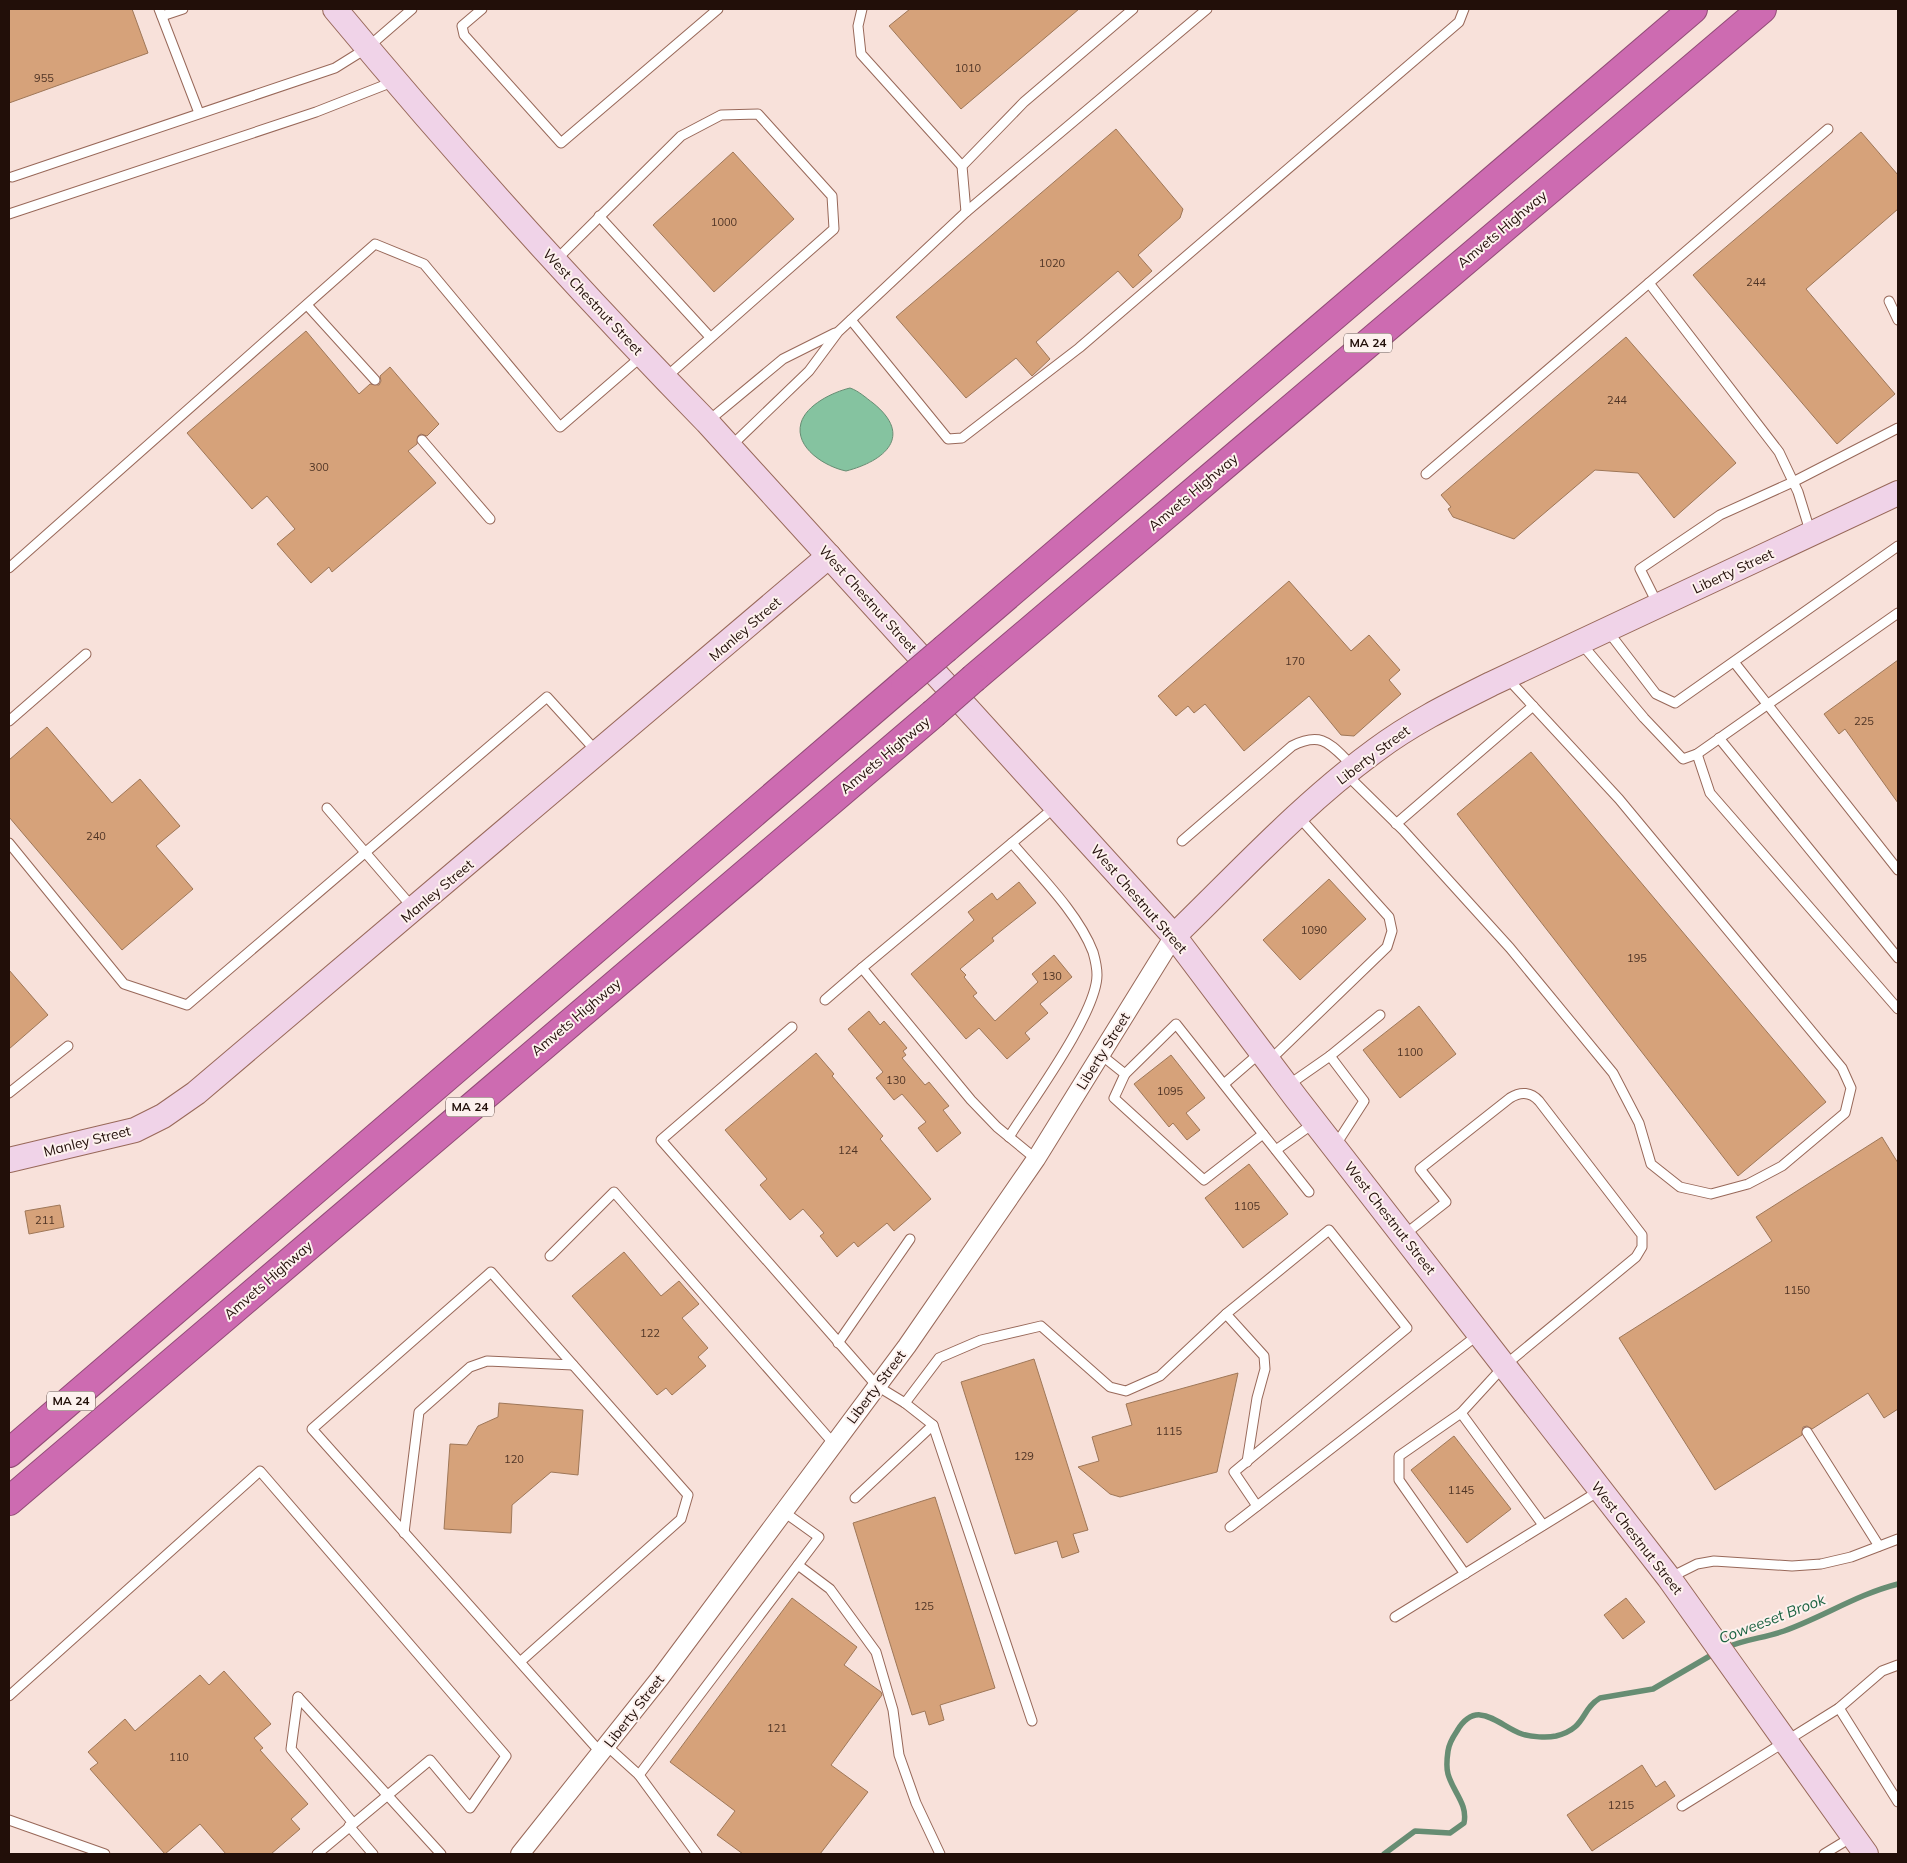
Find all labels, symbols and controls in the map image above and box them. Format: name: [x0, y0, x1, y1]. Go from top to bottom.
house number: 1010: [955, 61, 982, 75]
house number: 955: [34, 71, 54, 85]
street label: Amvets Highway: [1454, 186, 1551, 272]
house number: 1000: [711, 215, 738, 229]
street label: West Chestnut Street: [539, 245, 647, 359]
house number: 1020: [1039, 256, 1066, 270]
house number: 244: [1746, 275, 1766, 289]
road number: MA 24: [1344, 333, 1392, 352]
house number: 244: [1607, 393, 1627, 407]
street label: Amvets Highway: [1145, 449, 1242, 535]
house number: 300: [309, 460, 329, 474]
street label: West Chestnut Street: [815, 542, 921, 657]
street label: Liberty Street: [1690, 544, 1776, 598]
street label: Manley Street: [705, 593, 785, 665]
house number: 170: [1285, 654, 1305, 668]
street label: Amvets Highway: [837, 712, 934, 798]
house number: 225: [1854, 714, 1874, 728]
street label: Liberty Street: [1333, 722, 1413, 788]
house number: 240: [86, 829, 106, 843]
street label: West Chestnut Street: [1087, 841, 1191, 957]
street label: Manley Street: [397, 855, 477, 927]
house number: 1090: [1301, 923, 1328, 937]
house number: 195: [1627, 951, 1647, 965]
house number: 130: [1042, 969, 1062, 983]
street label: Amvets Highway: [528, 974, 625, 1060]
street label: Liberty Street: [1072, 1009, 1134, 1093]
house number: 1100: [1397, 1045, 1424, 1059]
house number: 130: [886, 1073, 906, 1087]
house number: 1095: [1157, 1084, 1184, 1098]
road number: MA 24: [446, 1098, 494, 1116]
street label: Manley Street: [42, 1121, 133, 1161]
house number: 124: [838, 1143, 858, 1157]
street label: West Chestnut Street: [1340, 1158, 1440, 1278]
house number: 1105: [1234, 1199, 1261, 1213]
house number: 211: [35, 1213, 55, 1227]
street label: Amvets Highway: [220, 1236, 316, 1323]
house number: 1150: [1784, 1283, 1811, 1297]
house number: 122: [640, 1326, 660, 1340]
street label: Liberty Street: [843, 1347, 909, 1427]
road number: MA 24: [47, 1392, 95, 1410]
house number: 1115: [1156, 1424, 1183, 1438]
house number: 129: [1014, 1449, 1034, 1463]
house number: 120: [504, 1452, 524, 1466]
street label: West Chestnut Street: [1587, 1478, 1687, 1598]
house number: 1145: [1448, 1483, 1475, 1497]
water label: Coweeset Brook: [1716, 1589, 1829, 1648]
house number: 125: [914, 1599, 934, 1613]
street label: Liberty Street: [600, 1671, 668, 1751]
house number: 121: [767, 1721, 787, 1735]
house number: 110: [169, 1750, 189, 1764]
house number: 1215: [1608, 1798, 1635, 1812]

